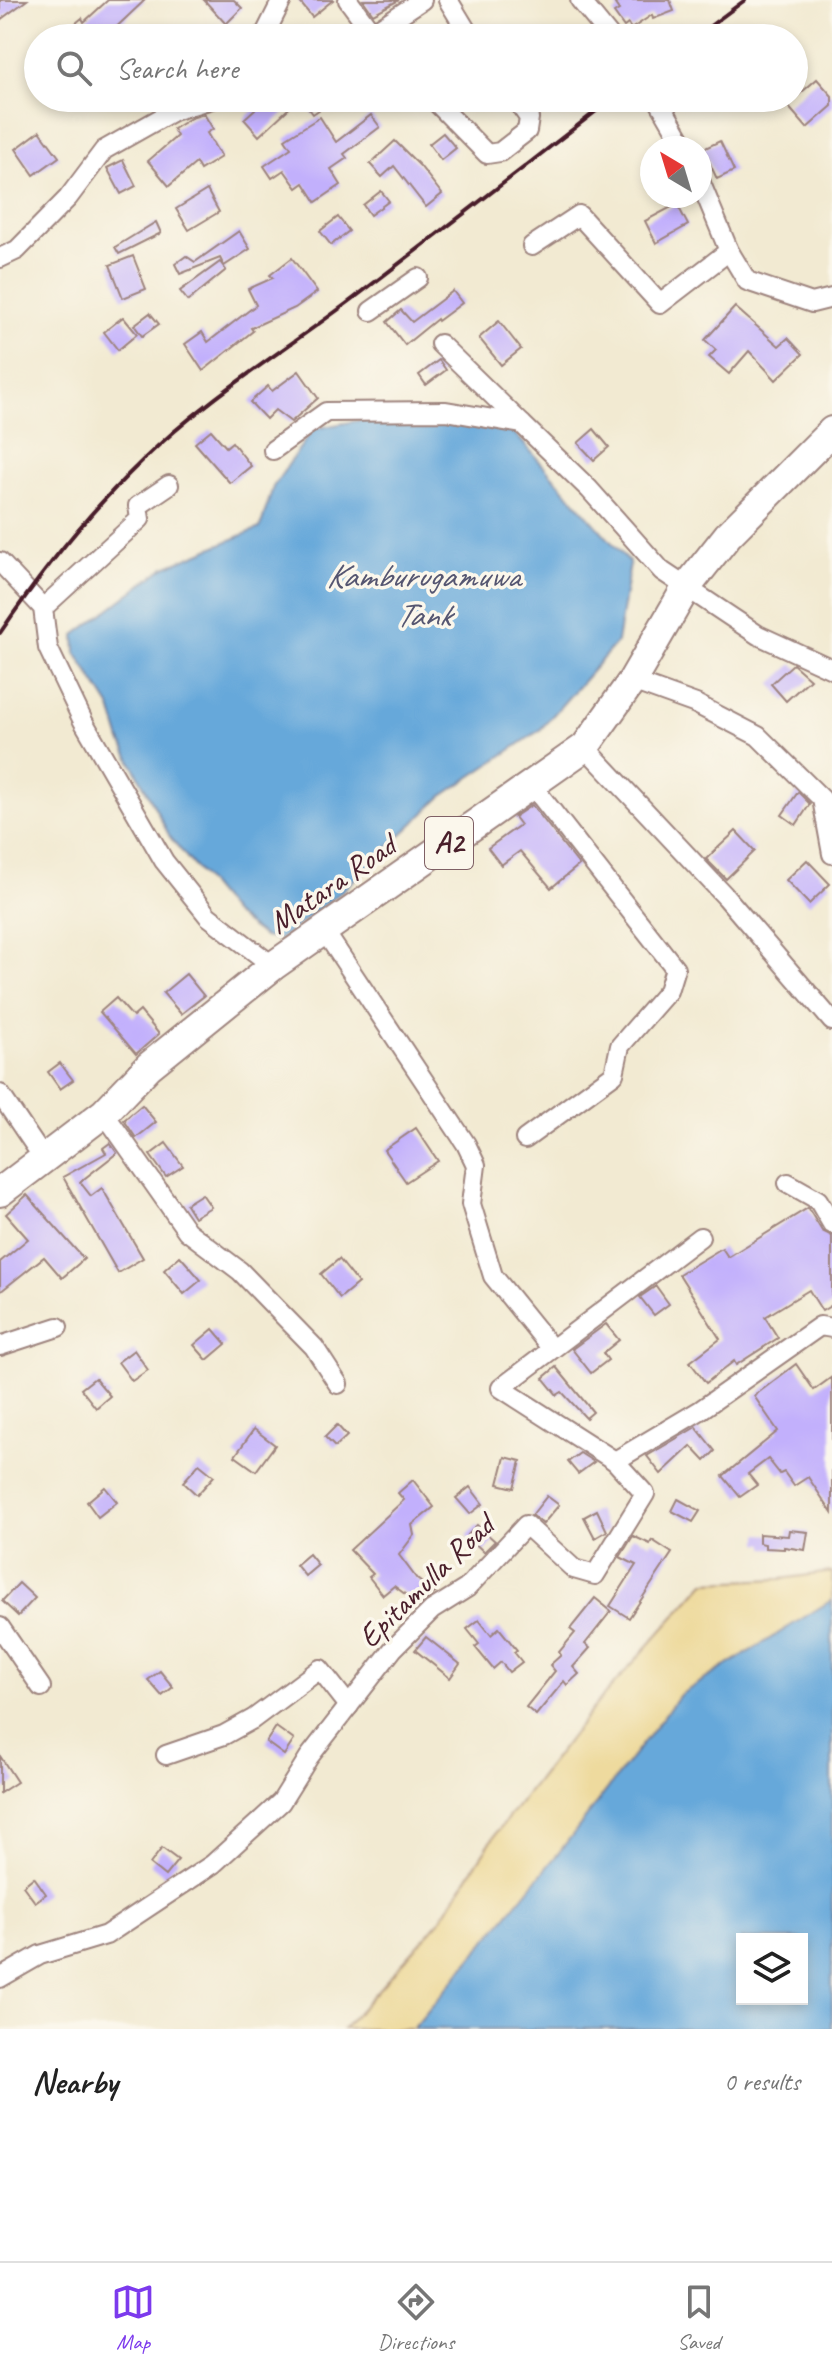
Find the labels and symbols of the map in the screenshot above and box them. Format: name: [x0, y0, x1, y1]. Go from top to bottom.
north arrow: [640, 136, 712, 208]
water label: Kamburugamuwa Tank: [326, 554, 524, 636]
road number: A2: [425, 817, 473, 869]
street label: Matara Road: [260, 823, 407, 943]
street label: Epitamulla Road: [349, 1503, 506, 1656]

